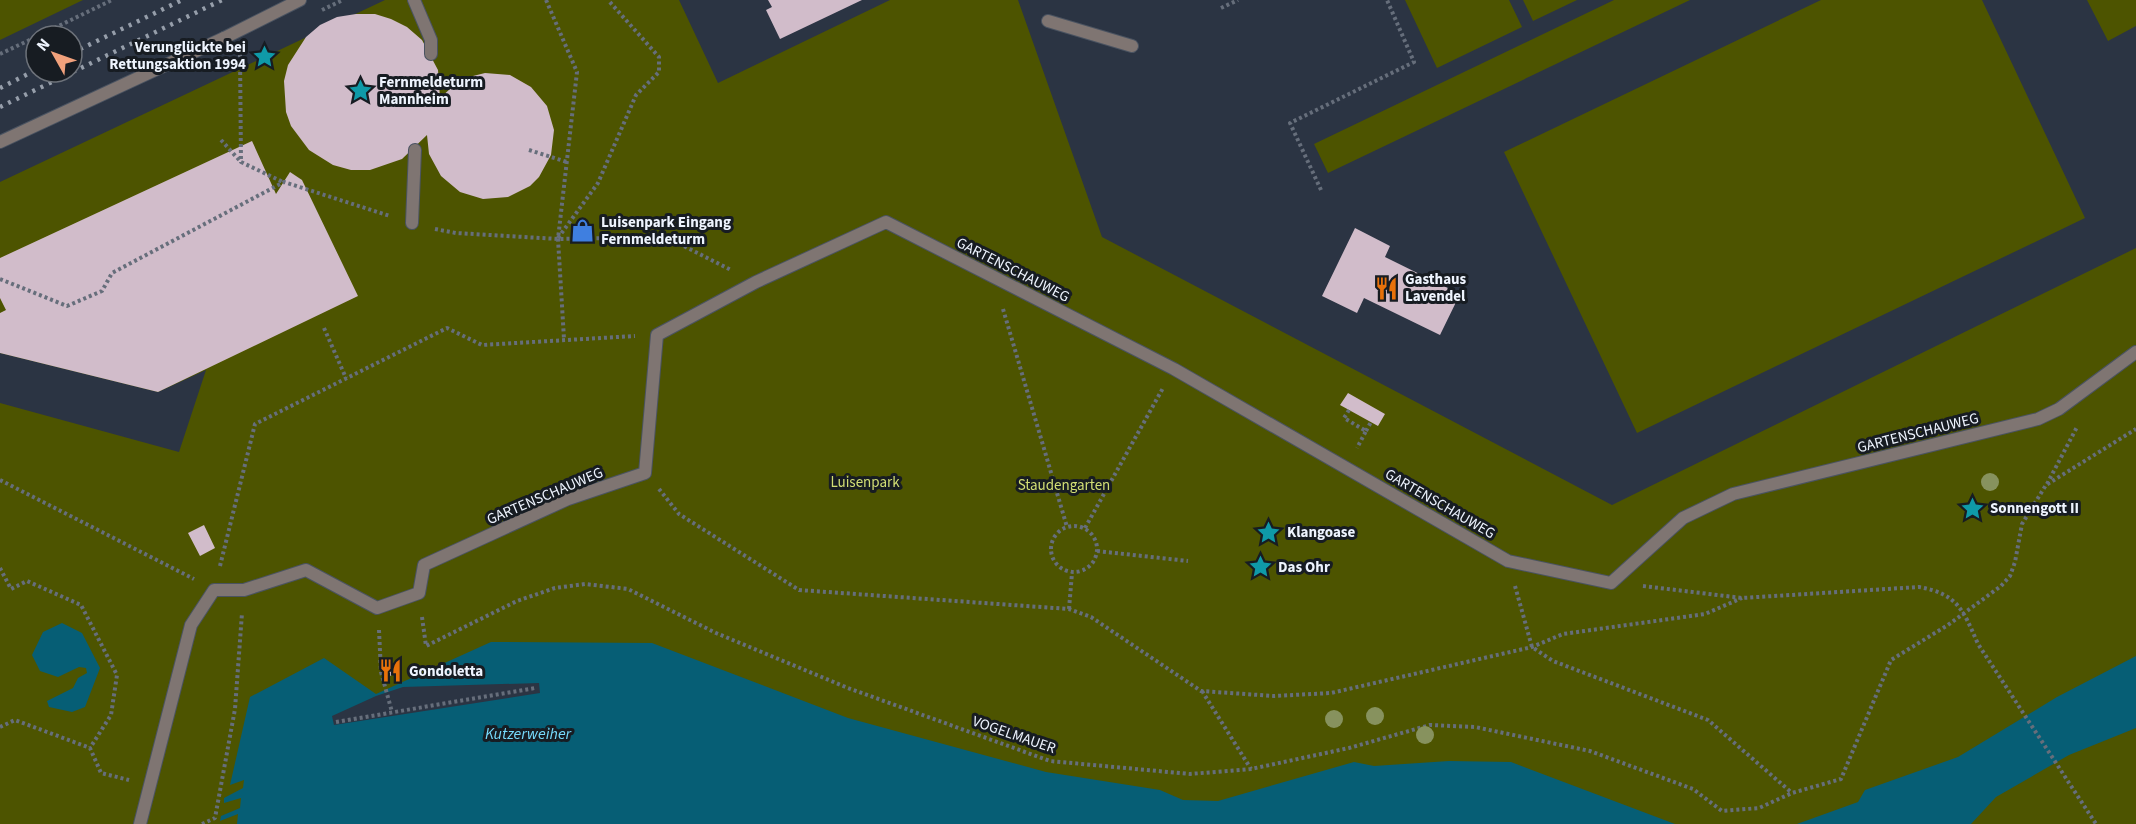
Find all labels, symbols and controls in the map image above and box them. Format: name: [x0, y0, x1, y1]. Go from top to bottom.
north arrow: [24, 24, 84, 84]
text: N: [31, 34, 55, 56]
place label: Verunglückte bei Rettungsaktion 1994: [109, 37, 246, 75]
place icon: Verunglückte bei Rettungsaktion 1994: [251, 43, 277, 69]
place label: Fernmeldeturm Mannheim: [379, 72, 483, 110]
place icon: Fernmeldeturm Mannheim: [348, 78, 374, 104]
place label: Luisenpark Eingang Fernmeldeturm: [601, 212, 731, 250]
shop icon: Luisenpark Eingang Fernmeldeturm: [570, 218, 596, 244]
street label: GARTENSCHAUWEG: [953, 232, 1073, 308]
place label: Gasthaus Lavendel: [1405, 269, 1467, 307]
restaurant icon: Gasthaus Lavendel: [1374, 275, 1400, 301]
street label: GARTENSCHAUWEG: [1855, 408, 1981, 458]
street label: GARTENSCHAUWEG: [484, 462, 606, 530]
street label: GARTENSCHAUWEG: [1381, 464, 1499, 544]
park label: Luisenpark: [830, 472, 900, 493]
park label: Staudengarten: [1018, 475, 1110, 496]
place icon: Sonnengott II: [1959, 495, 1985, 521]
place label: Sonnengott II: [1990, 498, 2079, 519]
place icon: Klangoase: [1256, 519, 1282, 545]
place label: Klangoase: [1287, 522, 1355, 543]
place icon: Das Ohr: [1247, 554, 1273, 580]
place label: Das Ohr: [1278, 557, 1330, 578]
restaurant icon: Gondoletta: [378, 658, 404, 684]
place label: Gondoletta: [409, 661, 483, 682]
street label: VOGELMAUER: [969, 711, 1059, 759]
water label: Kutzerweiher: [485, 723, 573, 745]

